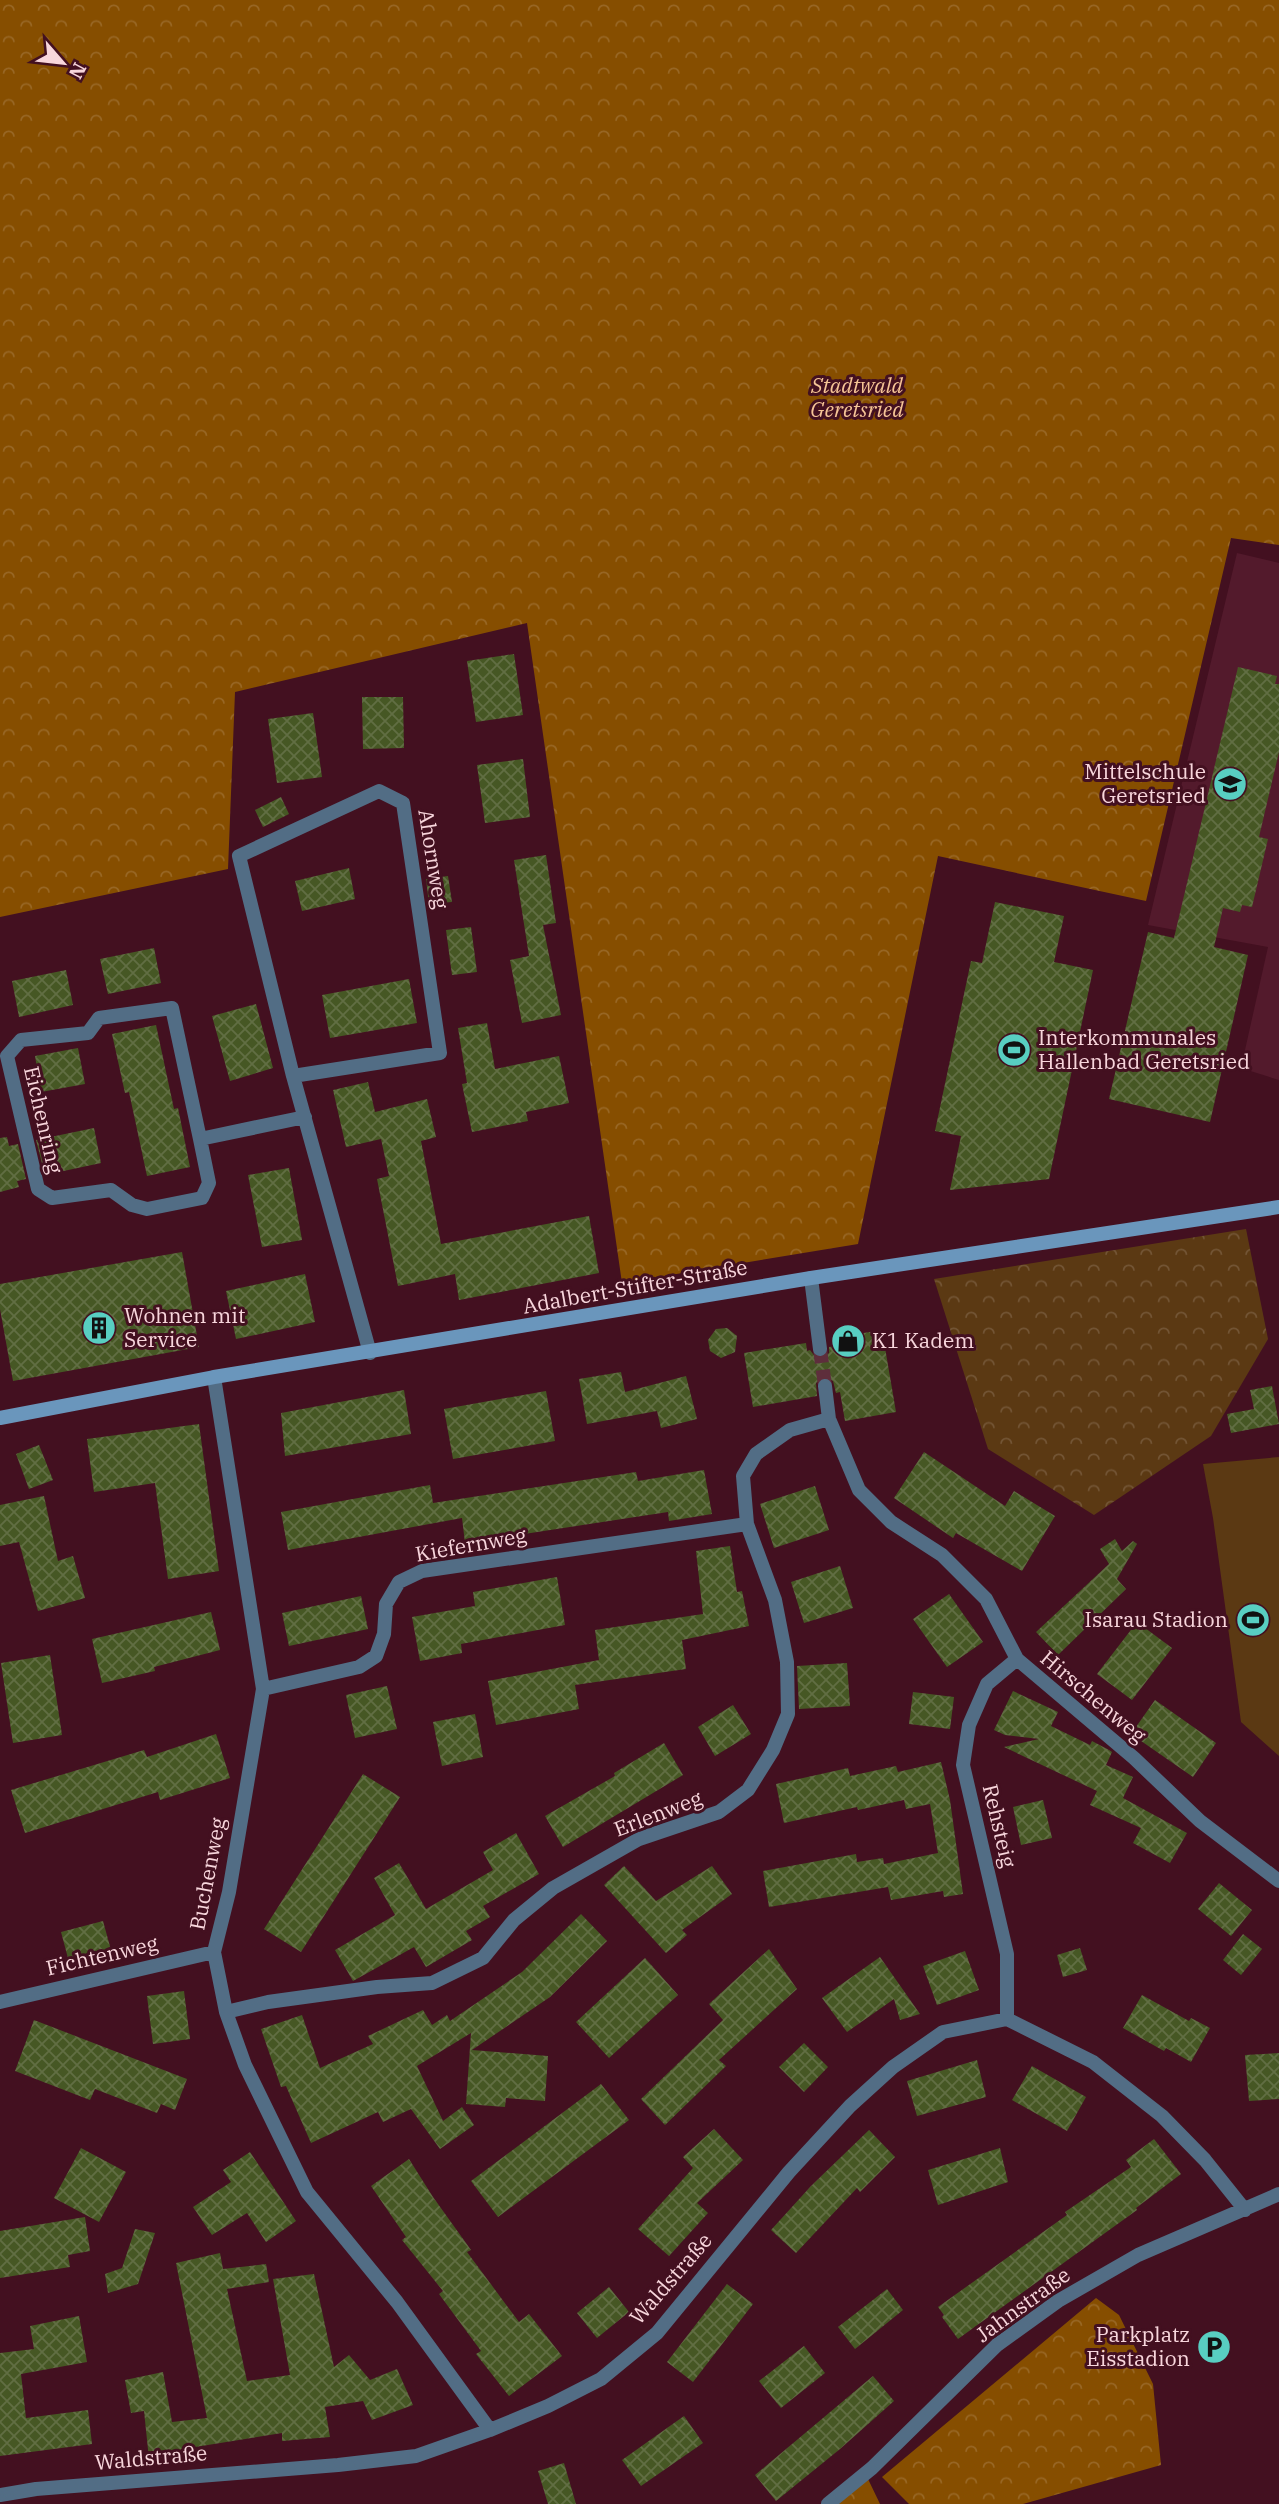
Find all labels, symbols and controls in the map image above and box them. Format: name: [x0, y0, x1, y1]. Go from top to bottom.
north arrow: [28, 28, 98, 98]
text: N: [64, 59, 92, 83]
park label: Stadtwald Geretsried: [810, 371, 904, 423]
place label: Mittelschule Geretsried: [1084, 757, 1206, 809]
school or university icon: Mittelschule Geretsried: [1211, 765, 1249, 803]
street label: Ahornweg: [412, 807, 456, 911]
place label: Interkommunales Hallenbad Geretsried: [1038, 1023, 1250, 1075]
sports icon: Interkommunales Hallenbad Geretsried: [995, 1031, 1033, 1069]
street label: Eichenring: [18, 1063, 70, 1177]
street label: Adalbert-Stifter-Straße: [520, 1252, 749, 1320]
place label: Wohnen mit Service: [124, 1301, 245, 1353]
building icon: Wohnen mit Service: [80, 1309, 118, 1347]
shop icon: K1 Kadem: [829, 1322, 867, 1360]
place label: K1 Kadem: [872, 1326, 974, 1354]
street label: Kiefernweg: [413, 1520, 529, 1568]
sports icon: Isarau Stadion: [1234, 1601, 1272, 1639]
place label: Isarau Stadion: [1085, 1605, 1228, 1633]
street label: Hirschenweg: [1035, 1644, 1153, 1749]
street label: Rehsteig: [977, 1781, 1023, 1871]
street label: Erlenweg: [609, 1783, 706, 1843]
street label: Buchenweg: [182, 1815, 232, 1932]
street label: Fichtenweg: [43, 1928, 161, 1981]
street label: Waldstraße: [623, 2227, 718, 2330]
street label: Jahnstraße: [969, 2260, 1075, 2348]
place label: Parkplatz Eisstadion: [1086, 2320, 1190, 2372]
parking icon: Parkplatz Eisstadion: [1195, 2328, 1233, 2366]
street label: Waldstraße: [94, 2438, 208, 2476]

